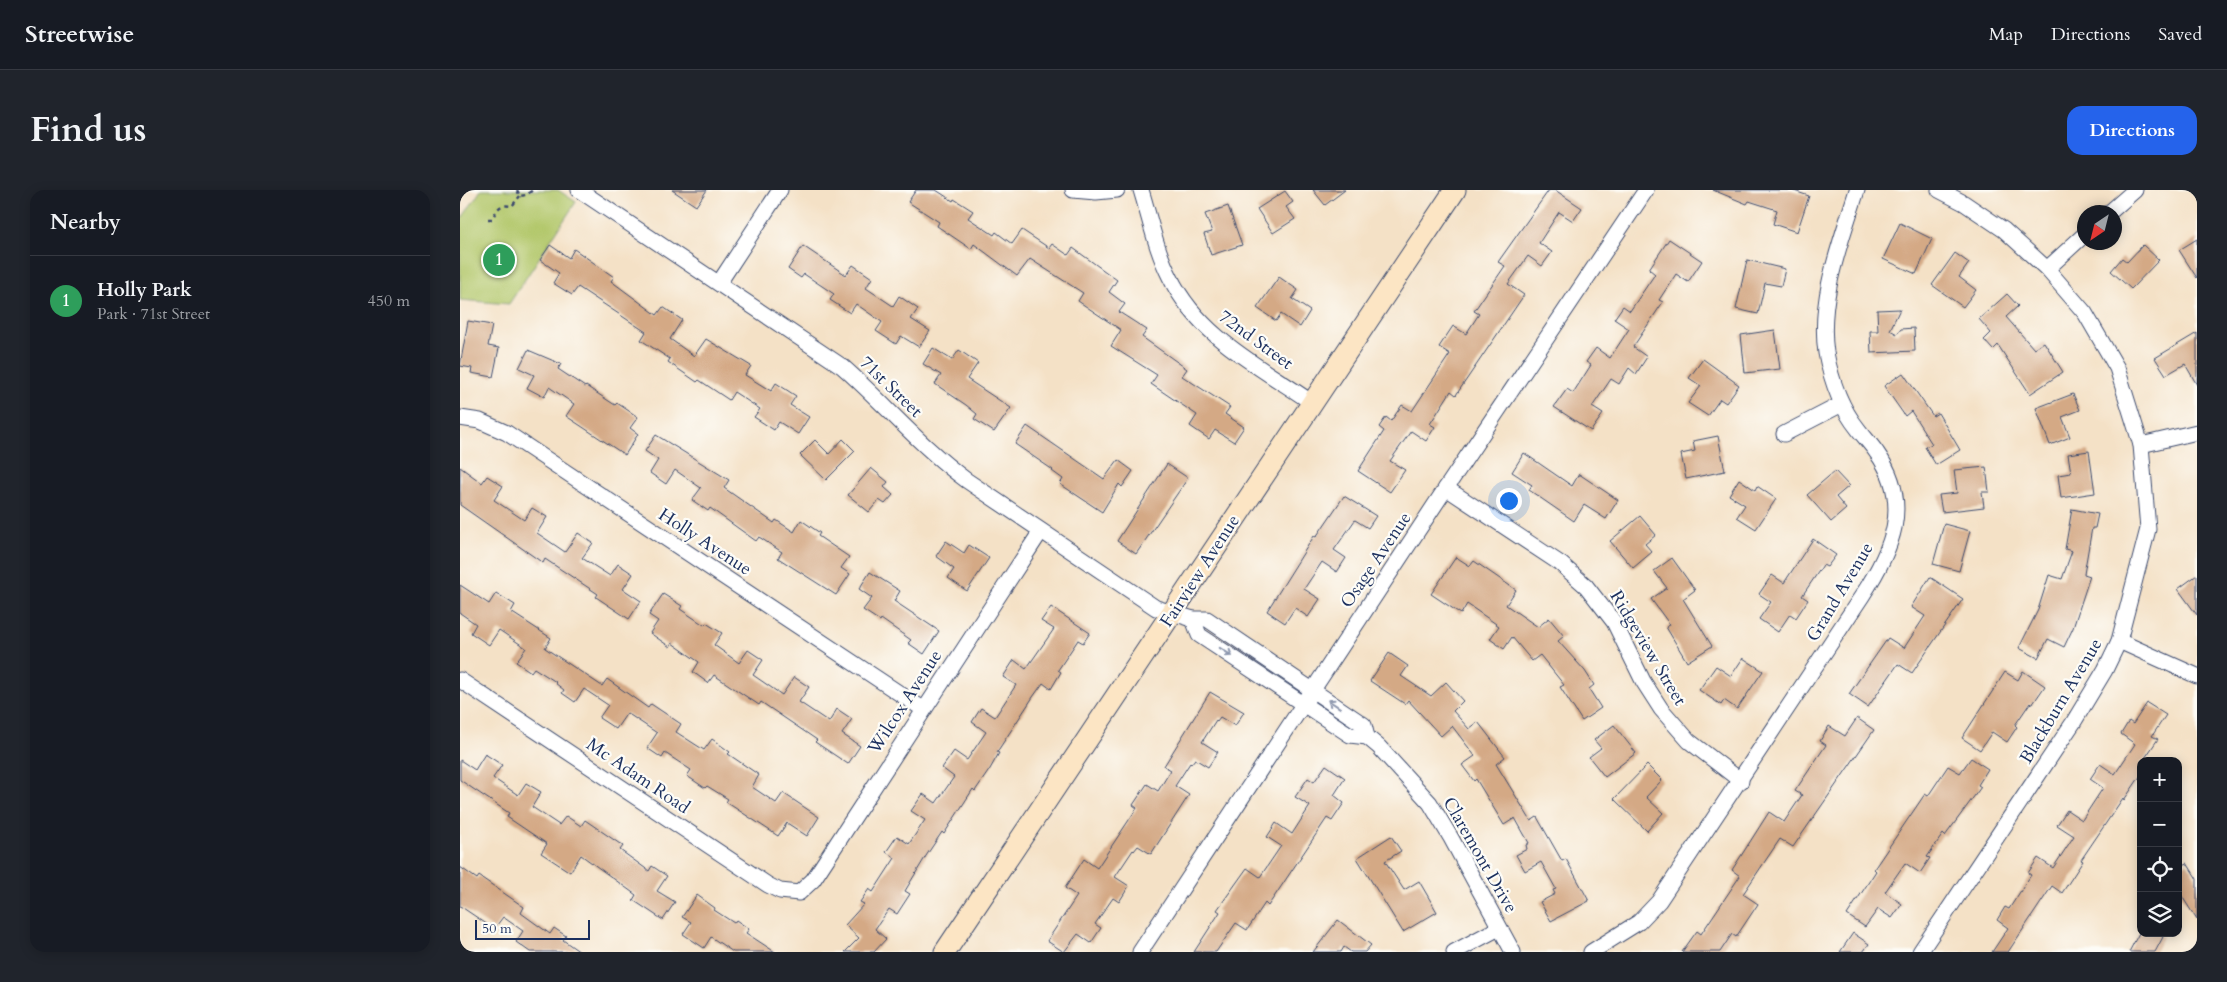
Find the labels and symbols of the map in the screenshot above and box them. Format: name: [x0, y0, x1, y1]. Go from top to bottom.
north arrow: [2077, 205, 2122, 250]
pin: 1: [483, 241, 515, 279]
street label: 72nd Street: [1214, 304, 1299, 376]
street label: 71st Street: [854, 351, 928, 423]
your location: [1496, 488, 1522, 514]
street label: Holly Avenue: [653, 502, 757, 582]
street label: Osage Avenue: [1335, 507, 1417, 613]
street label: Fairview Avenue: [1154, 510, 1246, 632]
street label: Grand Avenue: [1801, 538, 1879, 646]
street label: Ridgeview Street: [1604, 586, 1692, 711]
street label: Blackburn Avenue: [2014, 634, 2108, 768]
street label: Wilcox Avenue: [861, 645, 948, 760]
one-way arrow: [1219, 647, 1233, 657]
one-way arrow: [1327, 699, 1341, 709]
street label: Mc Adam Road: [581, 732, 695, 820]
street label: Claremont Drive: [1437, 792, 1523, 918]
scale bar: [475, 917, 590, 940]

